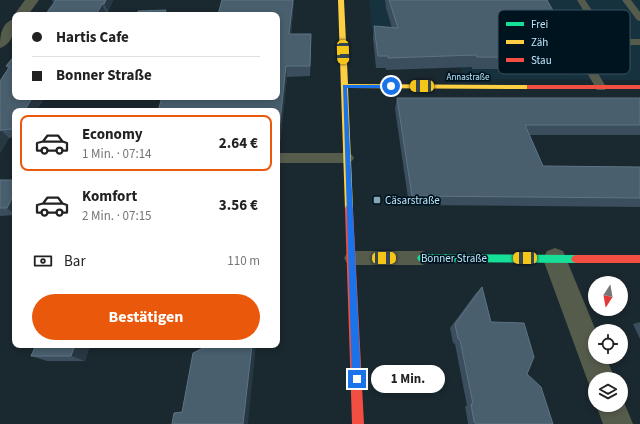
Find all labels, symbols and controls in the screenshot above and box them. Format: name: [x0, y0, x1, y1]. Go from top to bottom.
legend: [498, 10, 630, 74]
text: Frei: [531, 17, 548, 32]
text: Hartis Cafe: [56, 27, 129, 48]
text: Zäh: [531, 35, 548, 50]
car: [337, 40, 349, 64]
text: Stau: [531, 53, 552, 68]
text: Bonner Straße: [56, 65, 152, 86]
street label: Annastraße: [447, 71, 490, 84]
route start: [382, 77, 400, 95]
car: [410, 80, 434, 92]
text: Economy: [82, 124, 143, 145]
icon: car: [34, 125, 70, 161]
text: 2.64 €: [219, 133, 258, 154]
text: 1 Min. · 07:14: [82, 145, 152, 163]
text: Komfort: [82, 186, 137, 207]
icon: car: [34, 187, 70, 223]
place label: Cäsarstraße: [385, 193, 440, 208]
text: 3.56 €: [219, 195, 258, 216]
marker: Cäsarstraße: [372, 195, 382, 205]
text: 2 Min. · 07:15: [82, 207, 152, 225]
icon: cash: [32, 250, 54, 272]
text: Bar: [64, 251, 86, 272]
street label: Bonner Straße: [421, 251, 488, 266]
text: 110 m: [227, 252, 260, 270]
car: [372, 252, 396, 264]
car: [513, 252, 537, 264]
north arrow: [588, 276, 628, 316]
map controls: [588, 276, 628, 412]
button: Bestätigen: [32, 294, 260, 340]
button: locate: [588, 324, 628, 364]
callout: 1 Min.: [371, 365, 445, 393]
route end: [348, 370, 366, 388]
text: 1 Min.: [391, 370, 425, 388]
button: layers: [588, 372, 628, 412]

